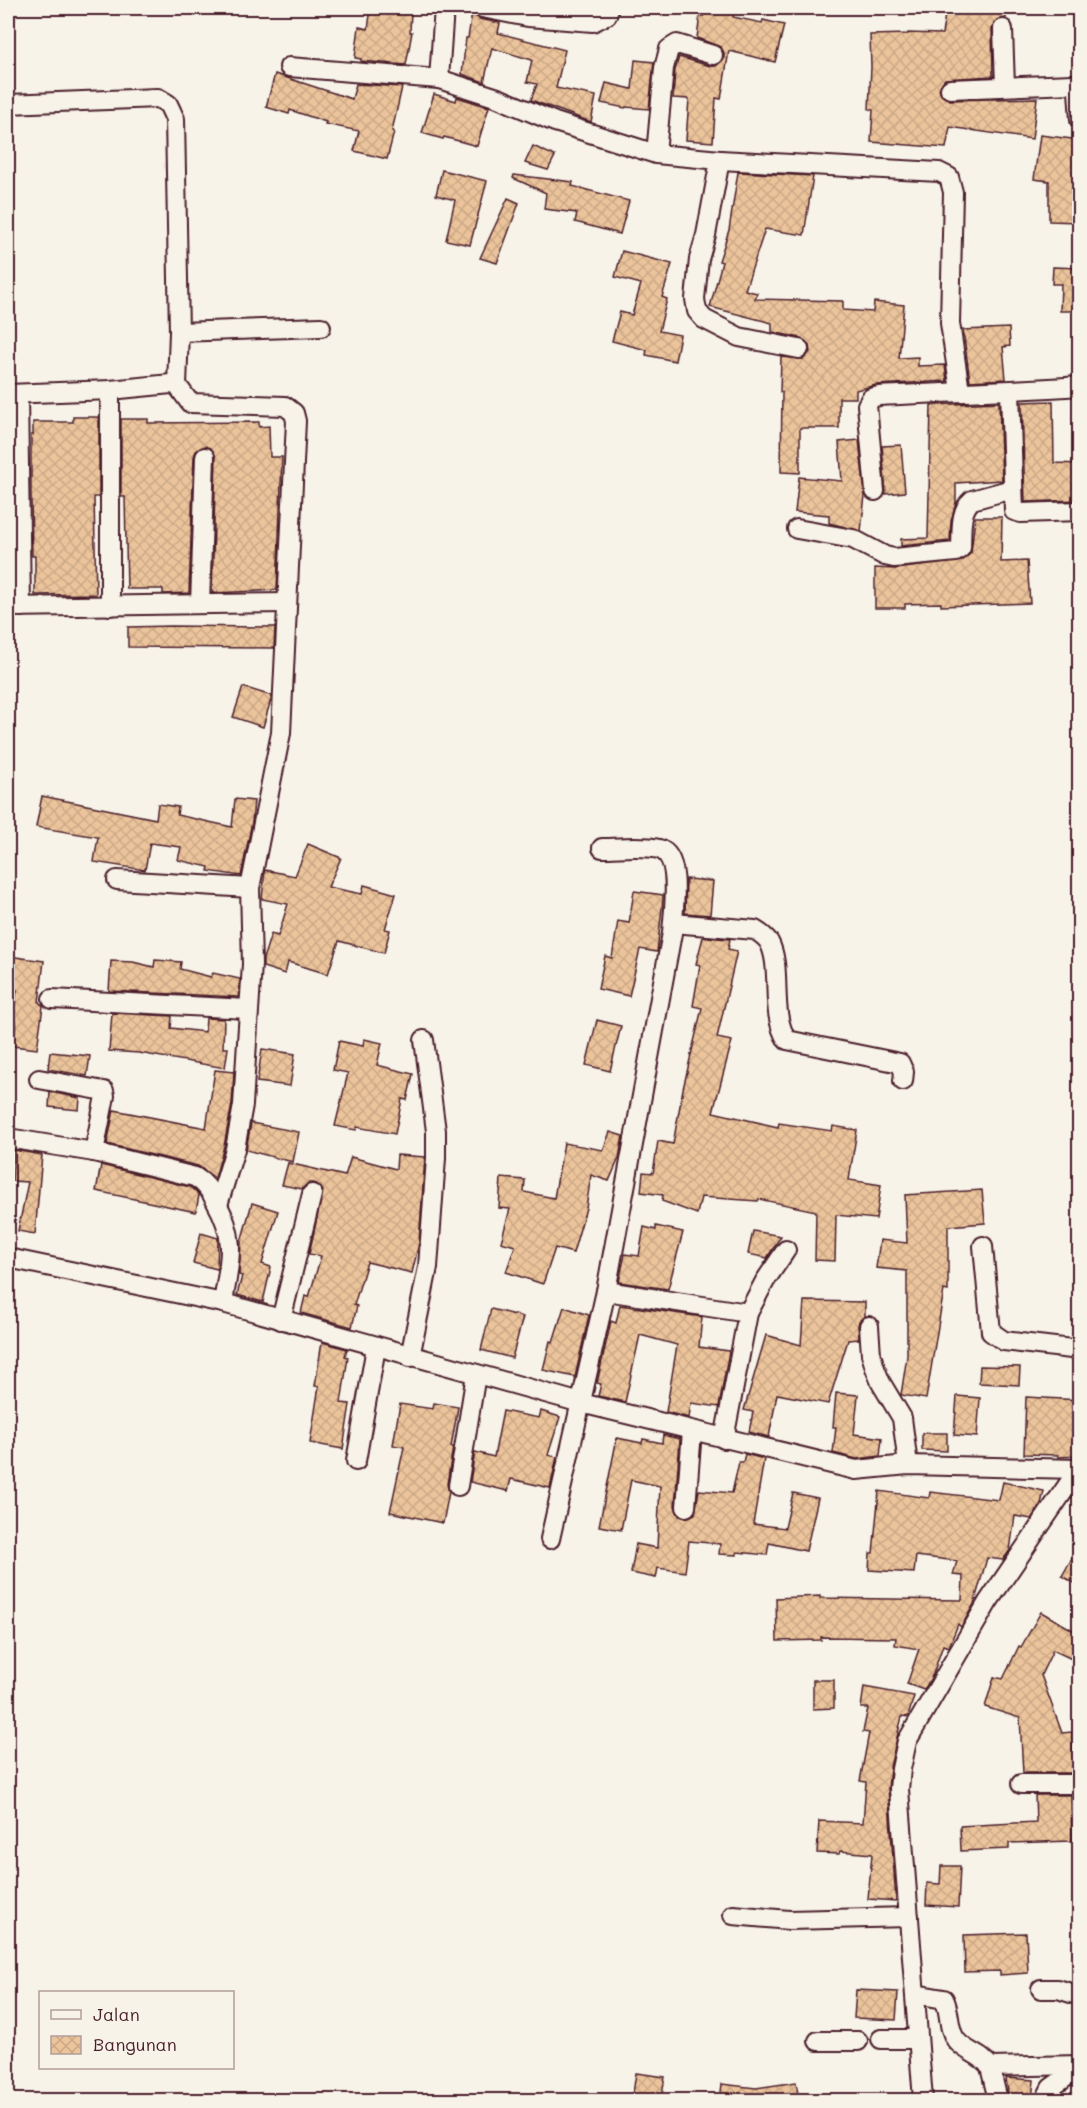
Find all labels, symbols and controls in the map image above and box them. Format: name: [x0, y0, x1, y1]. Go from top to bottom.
legend: [39, 1991, 234, 2069]
text: Jalan: [93, 2002, 140, 2026]
text: Bangunan: [93, 2032, 177, 2056]

